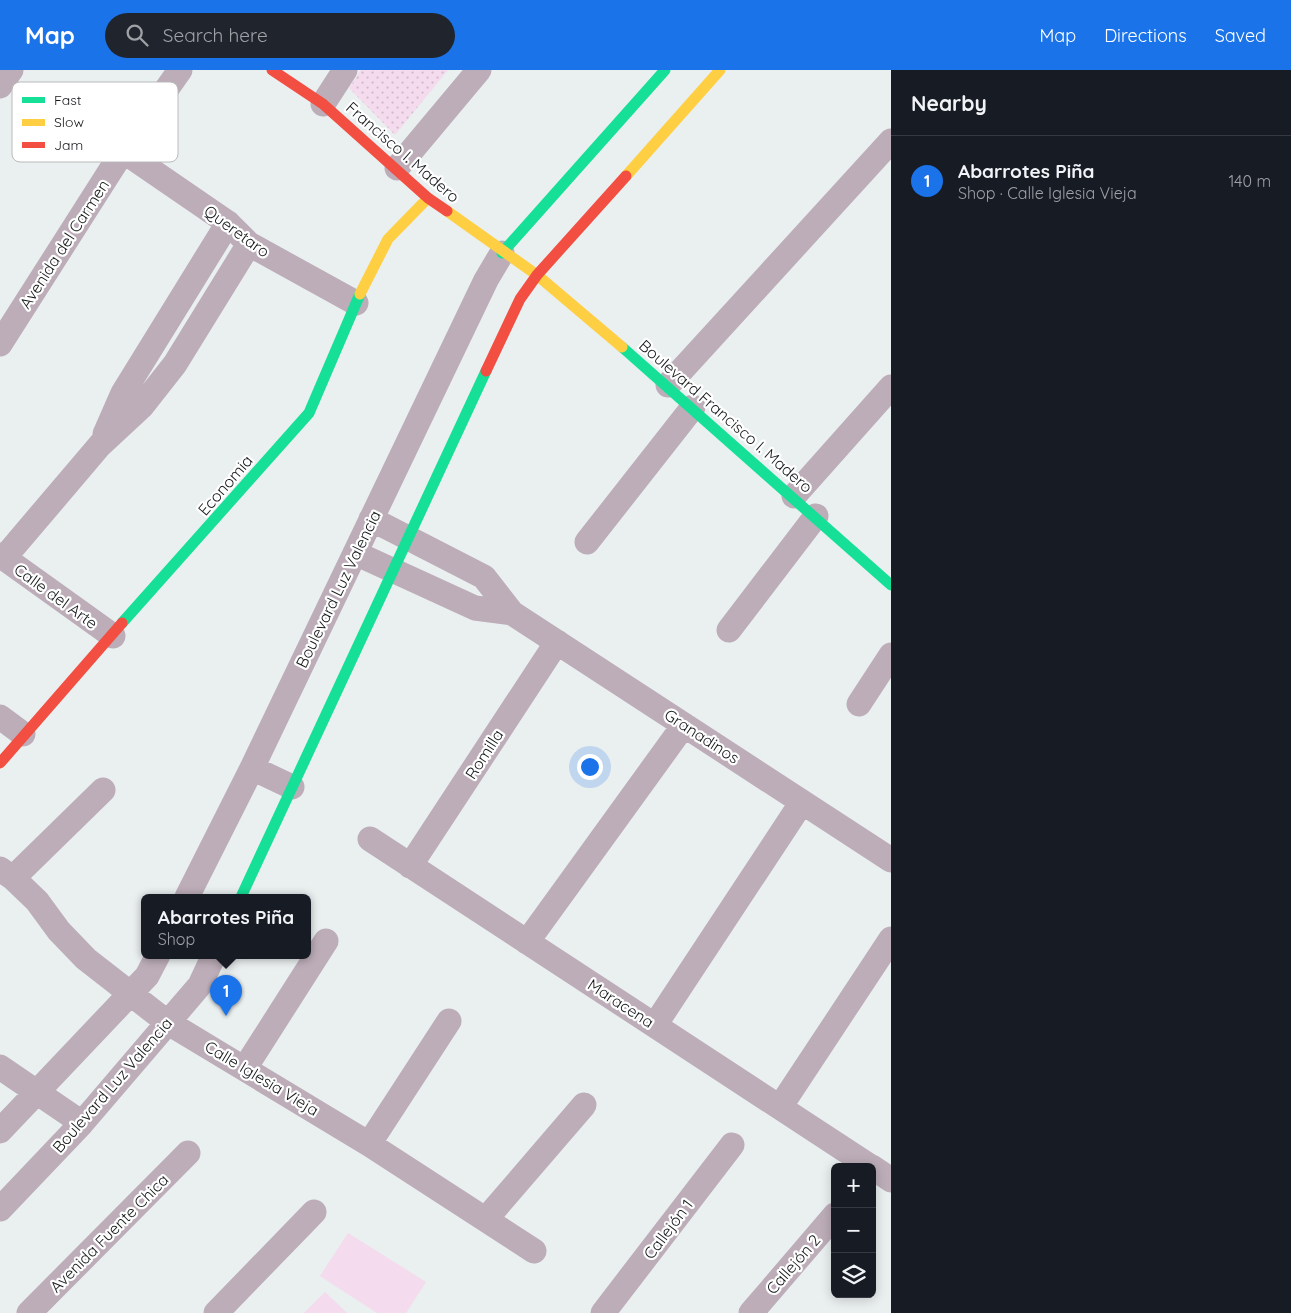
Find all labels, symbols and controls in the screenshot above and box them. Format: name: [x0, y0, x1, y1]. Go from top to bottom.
search box: [105, 13, 455, 58]
text: Map: [25, 20, 75, 50]
icon: search: [123, 21, 151, 49]
text: Search here: [163, 23, 268, 47]
text: Map: [1039, 24, 1076, 47]
text: Directions: [1104, 24, 1187, 47]
text: Saved: [1215, 24, 1266, 47]
legend: [12, 82, 178, 162]
text: Nearby: [911, 90, 987, 116]
text: Fast: [54, 91, 82, 109]
street label: Francisco I. Madero: [342, 97, 464, 207]
text: Slow: [54, 113, 84, 131]
text: Jam: [54, 136, 83, 154]
text: Abarrotes Piña: [958, 159, 1095, 183]
text: 1: [924, 171, 930, 191]
text: 140 m: [1228, 171, 1271, 191]
street label: Avenida del Carmen: [15, 176, 113, 312]
text: Shop · Calle Iglesia Vieja: [958, 183, 1137, 203]
street label: Queretaro: [200, 201, 274, 261]
street label: Boulevard Francisco I. Madero: [635, 335, 817, 497]
street label: Economia: [193, 451, 257, 519]
street label: Boulevard Luz Valencia: [291, 507, 385, 671]
street label: Calle del Arte: [10, 559, 102, 633]
street label: Granadinos: [661, 704, 743, 768]
street label: Romilla: [461, 725, 507, 783]
your location: [577, 754, 603, 780]
popup: [141, 894, 311, 959]
text: Abarrotes Piña: [158, 905, 294, 929]
text: Shop: [158, 929, 195, 949]
street label: Maracena: [584, 974, 658, 1032]
pin: 1: [210, 975, 242, 1016]
street label: Boulevard Luz Valencia: [48, 1013, 176, 1157]
street label: Calle Iglesia Vieja: [201, 1036, 323, 1120]
map controls: [831, 1163, 876, 1298]
button: +: [831, 1163, 876, 1208]
street label: Avenida Fuente Chica: [45, 1169, 173, 1297]
street label: Callejón 1: [639, 1195, 697, 1263]
button: −: [831, 1208, 876, 1253]
street label: Callejón 2: [762, 1230, 825, 1298]
button: layers: [831, 1253, 876, 1298]

